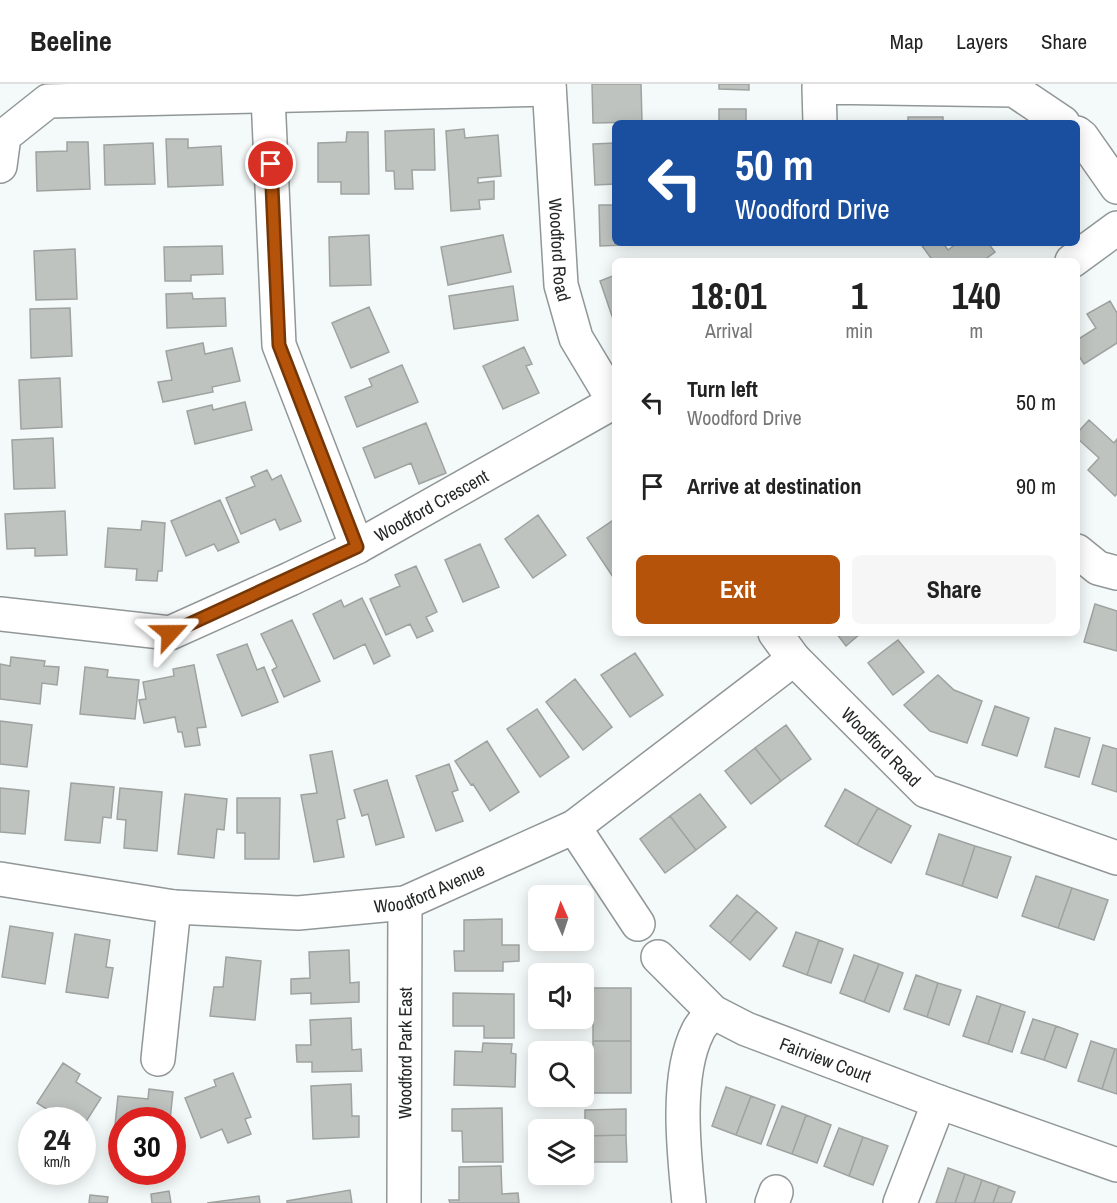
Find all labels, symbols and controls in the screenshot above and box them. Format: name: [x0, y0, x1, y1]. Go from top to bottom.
text: Beeline: [30, 22, 112, 60]
text: Map: [890, 27, 923, 56]
text: Layers: [956, 27, 1008, 56]
text: Share: [1041, 27, 1087, 56]
text: 50 m: [735, 137, 814, 193]
pin: [245, 138, 296, 189]
icon: left: [636, 144, 714, 222]
icon: arrive: [254, 147, 287, 180]
text: Woodford Drive: [735, 191, 890, 227]
street label: Woodford Road: [543, 197, 577, 304]
text: 18:01: [691, 272, 766, 320]
text: 1: [851, 272, 867, 320]
text: 140: [952, 272, 1001, 320]
text: Arrival: [705, 317, 752, 344]
text: min: [845, 317, 873, 344]
text: m: [970, 317, 983, 344]
text: Turn left: [687, 374, 758, 404]
icon: left: [636, 386, 669, 419]
text: 50 m: [1016, 387, 1056, 417]
text: Woodford Drive: [687, 404, 802, 431]
street label: Woodford Crescent: [370, 463, 493, 547]
icon: arrive: [636, 470, 669, 503]
text: Arrive at destination: [687, 471, 861, 501]
text: 90 m: [1016, 471, 1056, 501]
button: Exit: [636, 555, 840, 624]
button: Share: [852, 555, 1056, 624]
position arrow: [138, 601, 202, 665]
street label: Woodford Road: [836, 701, 927, 792]
street label: Woodford Avenue: [373, 856, 488, 918]
north arrow: [528, 885, 594, 951]
map controls: [528, 885, 594, 1185]
button: sound: [528, 963, 594, 1029]
street label: Woodford Park East: [392, 987, 417, 1119]
street label: Fairview Court: [776, 1030, 875, 1088]
button: search: [528, 1041, 594, 1107]
speed limit sign: 30: [108, 1107, 186, 1185]
text: 24: [43, 1119, 71, 1159]
button: layers: [528, 1119, 594, 1185]
text: km/h: [44, 1151, 70, 1172]

